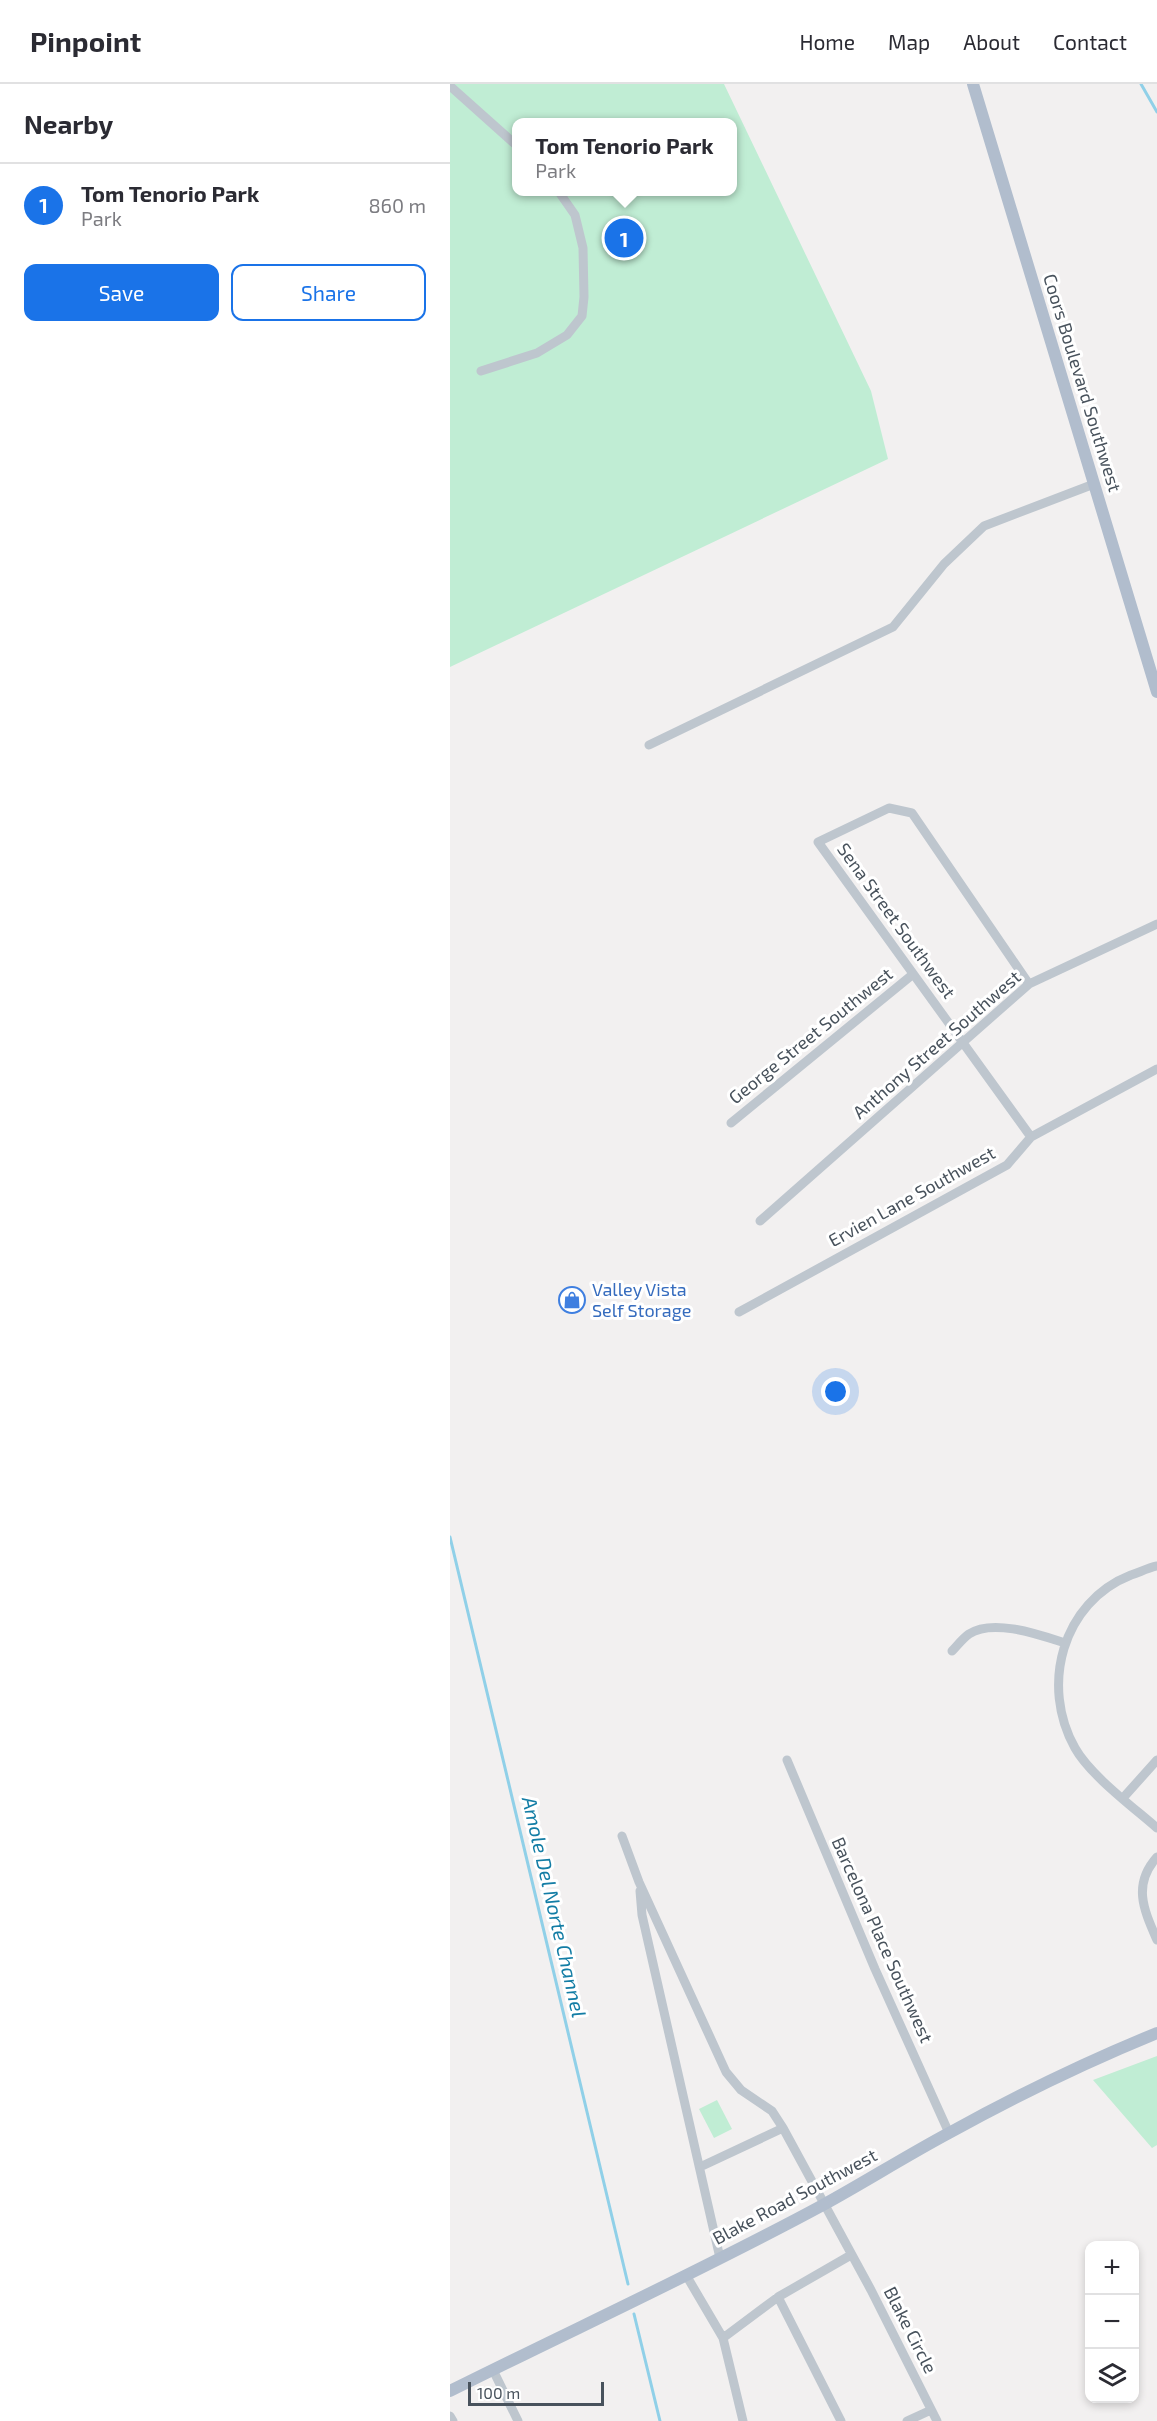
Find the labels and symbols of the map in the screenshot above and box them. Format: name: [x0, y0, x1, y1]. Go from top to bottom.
pin: 1: [604, 216, 644, 260]
street label: Coors Boulevard Southwest: [1039, 271, 1127, 494]
street label: Sena Street Southwest: [833, 839, 961, 1002]
street label: George Street Southwest: [724, 962, 897, 1108]
street label: Anthony Street Southwest: [848, 965, 1025, 1123]
street label: Ervien Lane Southwest: [824, 1141, 999, 1251]
place label: Valley Vista Self Storage: [592, 1278, 691, 1321]
shop icon: Valley Vista Self Storage: [557, 1285, 587, 1315]
your location: [821, 1377, 850, 1406]
water label: Amole Del Norte Channel: [518, 1793, 592, 2020]
street label: Barcelona Place Southwest: [828, 1833, 938, 2046]
street label: Blake Road Southwest: [709, 2143, 881, 2249]
street label: Blake Circle: [880, 2282, 942, 2377]
scale bar: [468, 2379, 604, 2406]

